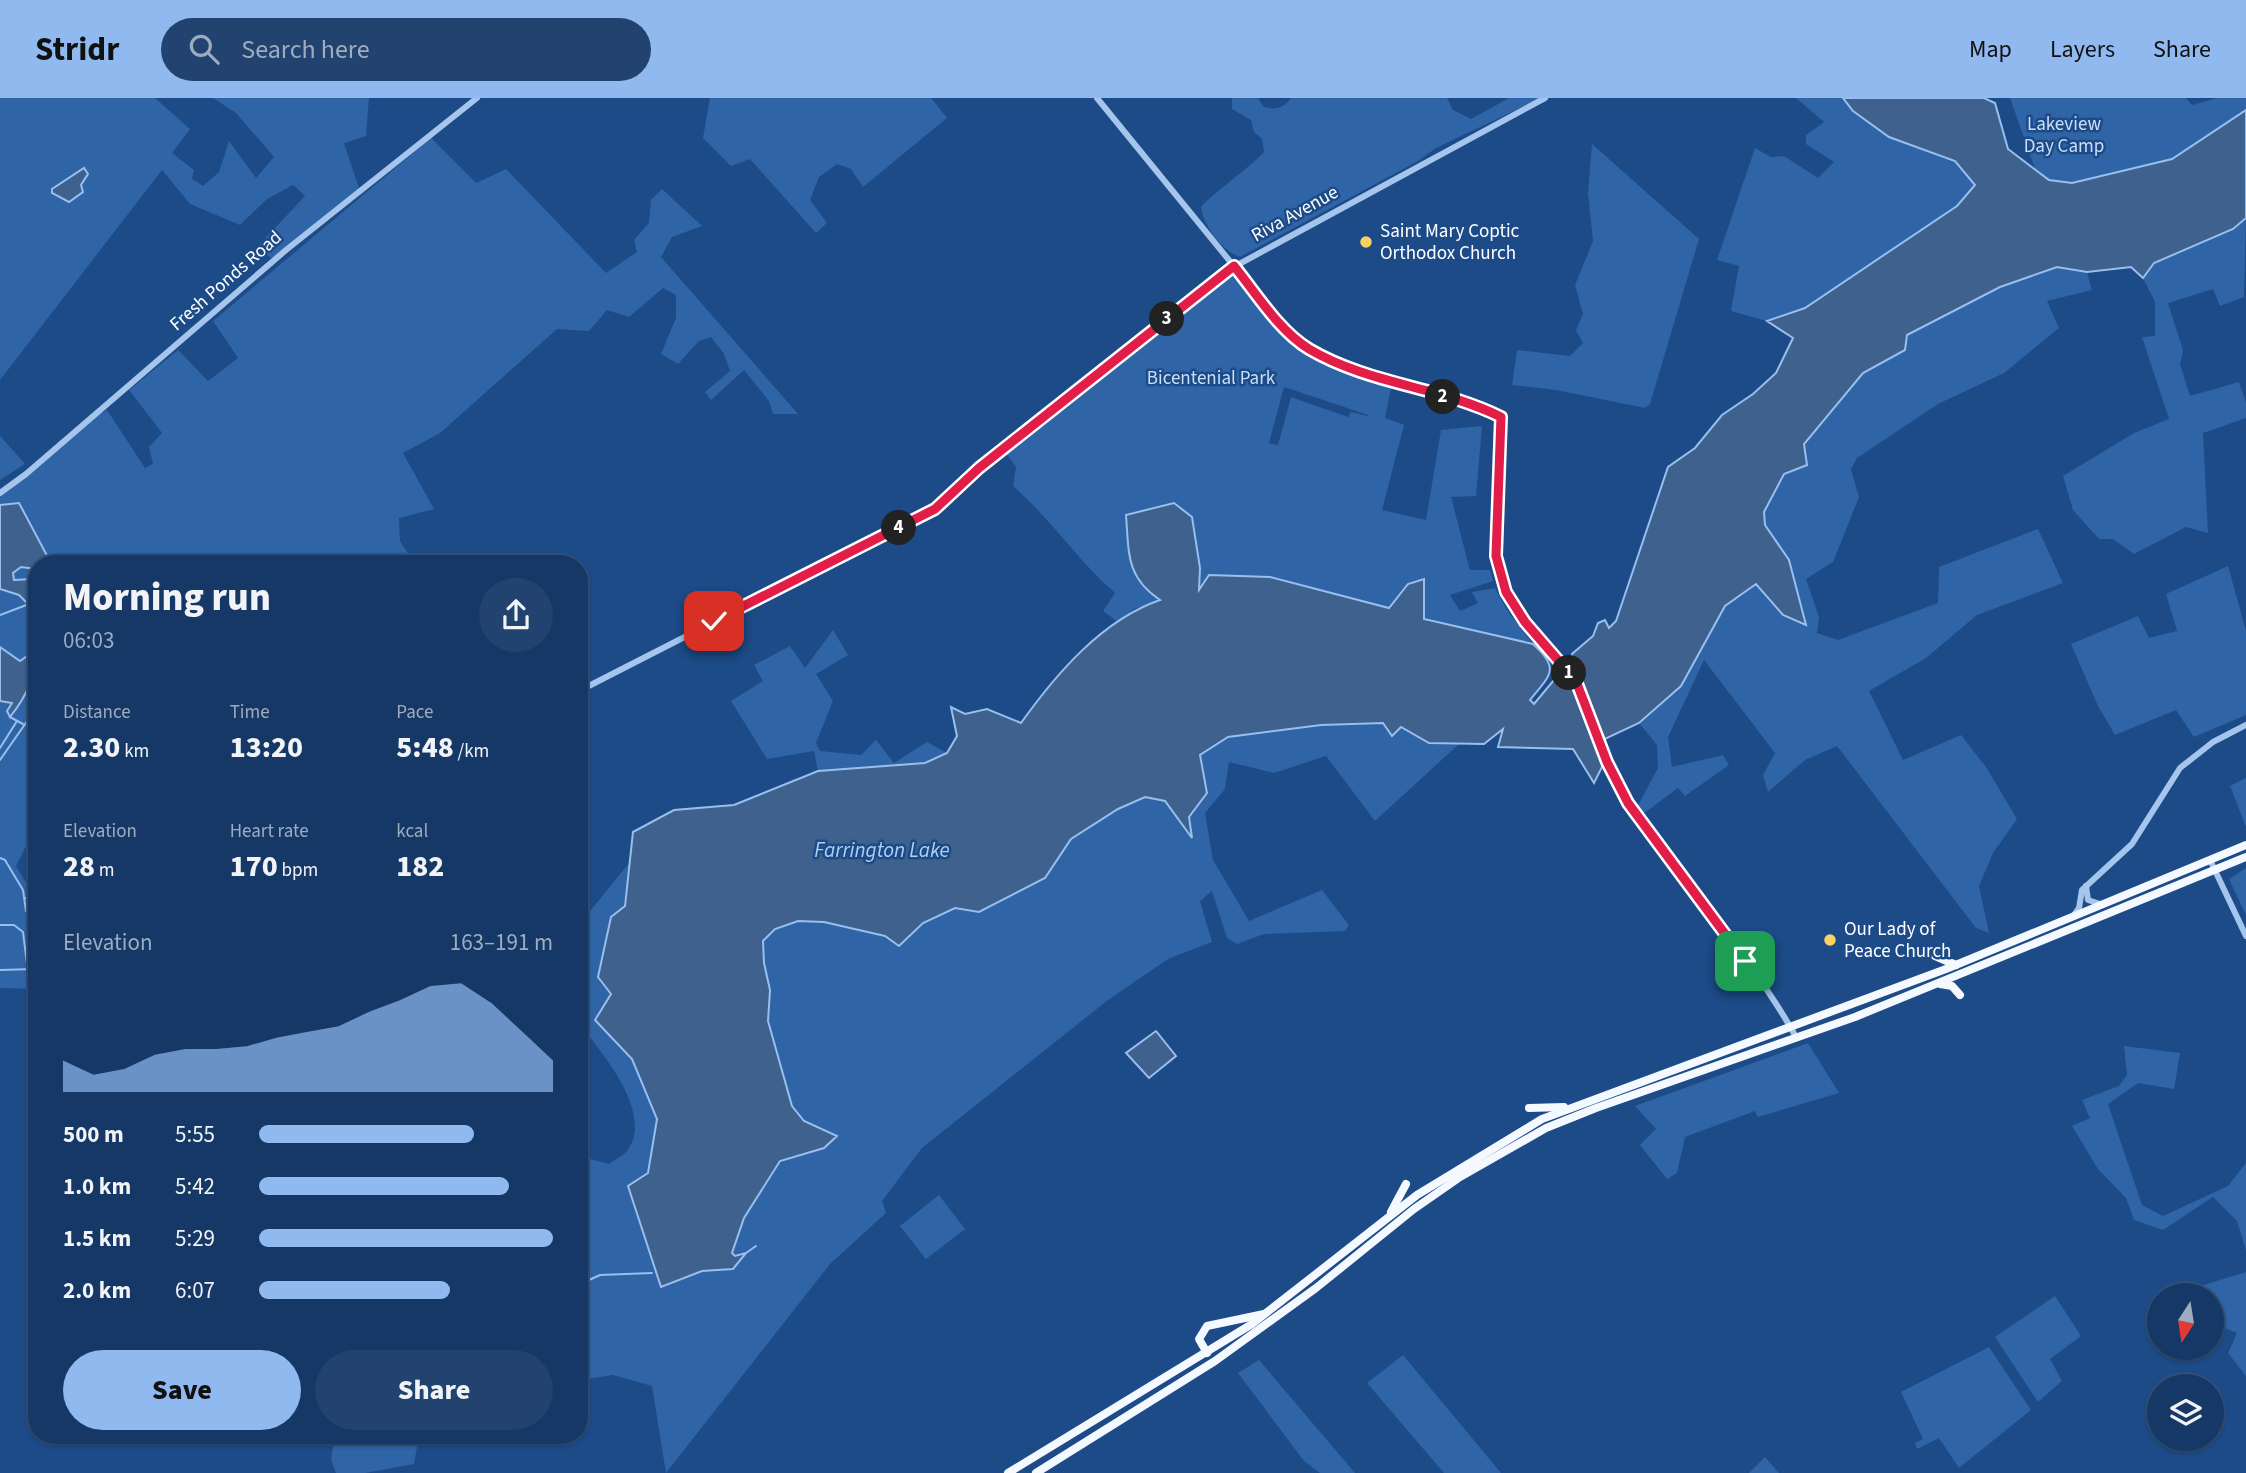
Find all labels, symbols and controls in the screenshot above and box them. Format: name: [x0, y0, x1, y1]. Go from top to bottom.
search box: [161, 18, 651, 81]
text: Stridr: [35, 26, 119, 73]
icon: search: [185, 30, 223, 68]
text: Search here: [241, 31, 370, 68]
text: Map: [1969, 32, 2012, 67]
text: Layers: [2050, 32, 2115, 67]
text: Share: [2153, 32, 2211, 67]
park label: Lakeview Day Camp: [2024, 111, 2104, 160]
street label: Riva Avenue: [1247, 179, 1343, 249]
place label: Saint Mary Coptic Orthodox Church: [1380, 218, 1520, 267]
street label: Fresh Ponds Road: [164, 225, 288, 337]
marker: Saint Mary Coptic Orthodox Church: [1358, 234, 1374, 250]
pin: 3: [1150, 302, 1184, 336]
text: 3: [1161, 305, 1172, 332]
park label: Bicentenial Park: [1147, 365, 1276, 392]
pin: 2: [1426, 380, 1460, 414]
text: 2: [1437, 383, 1448, 410]
pin: 4: [881, 510, 916, 546]
text: 4: [893, 514, 904, 541]
text: Morning run: [63, 571, 271, 625]
button: share: [479, 578, 553, 652]
pin: [684, 591, 744, 651]
icon: check: [695, 602, 733, 640]
text: 06:03: [63, 624, 114, 657]
pin: 1: [1552, 656, 1586, 690]
text: 1: [1563, 659, 1574, 686]
text: Distance: [63, 699, 131, 726]
text: Time: [230, 699, 270, 726]
text: Pace: [396, 699, 434, 726]
text: 2.30: [63, 726, 120, 769]
text: 13:20: [230, 726, 303, 769]
text: 5:48: [396, 726, 454, 769]
text: km: [120, 738, 149, 765]
text: /km: [454, 738, 489, 765]
text: Elevation: [63, 818, 137, 845]
text: Heart rate: [230, 818, 309, 845]
text: kcal: [396, 818, 428, 845]
water label: Farrington Lake: [814, 835, 950, 865]
text: 28: [63, 845, 95, 888]
text: 170: [230, 845, 278, 888]
text: 182: [396, 845, 444, 888]
text: m: [95, 857, 115, 884]
text: bpm: [278, 857, 318, 884]
place label: Our Lady of Peace Church: [1844, 916, 1951, 965]
text: Elevation: [63, 926, 153, 959]
text: 163–191 m: [450, 926, 553, 959]
pin: [1715, 931, 1775, 991]
marker: Our Lady of Peace Church: [1822, 932, 1838, 948]
icon: arrive: [1726, 942, 1764, 980]
text: 500 m: [63, 1118, 124, 1151]
text: 5:55: [175, 1118, 215, 1151]
text: 1.0 km: [63, 1170, 131, 1203]
text: 5:42: [175, 1170, 215, 1203]
text: 1.5 km: [63, 1222, 131, 1255]
text: 5:29: [175, 1222, 215, 1255]
text: 2.0 km: [63, 1274, 131, 1307]
text: 6:07: [175, 1274, 215, 1307]
north arrow: [2147, 1283, 2224, 1360]
map controls: [2147, 1283, 2224, 1451]
button: Save: [63, 1350, 301, 1430]
button: Share: [315, 1350, 553, 1430]
button: layers: [2147, 1374, 2224, 1451]

